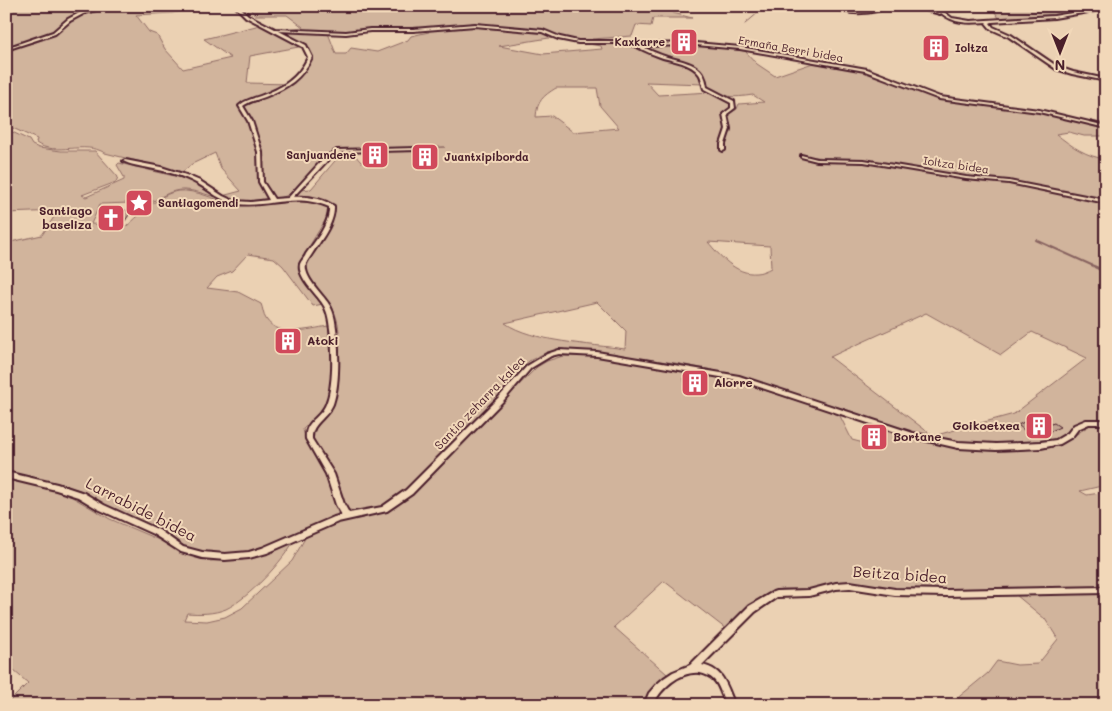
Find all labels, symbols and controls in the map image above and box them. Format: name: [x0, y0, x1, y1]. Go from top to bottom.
building icon: Kaxkarre: [669, 27, 699, 57]
north arrow: [1034, 28, 1084, 78]
street label: Ermaña Berri bidea: [737, 32, 845, 65]
building icon: Ioltza: [921, 33, 951, 63]
place label: Kaxkarre: [615, 34, 665, 49]
place label: Ioltza: [955, 40, 988, 55]
text: N: [1055, 56, 1065, 75]
building icon: Sanjuandene: [360, 140, 390, 170]
building icon: Juantxipiborda: [410, 142, 440, 172]
place label: Sanjuandene: [286, 147, 356, 162]
place label: Juantxipiborda: [444, 149, 529, 164]
street label: Ioltza bidea: [922, 152, 990, 177]
place icon: Santiagomendi: [124, 188, 154, 218]
place label: Santiagomendi: [158, 195, 239, 210]
place label: Santiago baseliza: [39, 202, 92, 232]
church icon: Santiago baseliza: [96, 203, 126, 233]
building icon: Atoki: [273, 326, 303, 356]
place label: Atoki: [307, 332, 339, 348]
street label: Santio zeharra kalea: [430, 352, 528, 453]
building icon: Alorre: [680, 368, 710, 398]
place label: Alorre: [714, 374, 753, 390]
building icon: Goikoetxea: [1024, 411, 1054, 441]
place label: Goikoetxea: [952, 417, 1020, 433]
building icon: Bortane: [859, 422, 889, 452]
place label: Bortane: [893, 428, 941, 444]
street label: Larrabide bidea: [83, 473, 200, 546]
street label: Beitza bidea: [852, 561, 948, 587]

